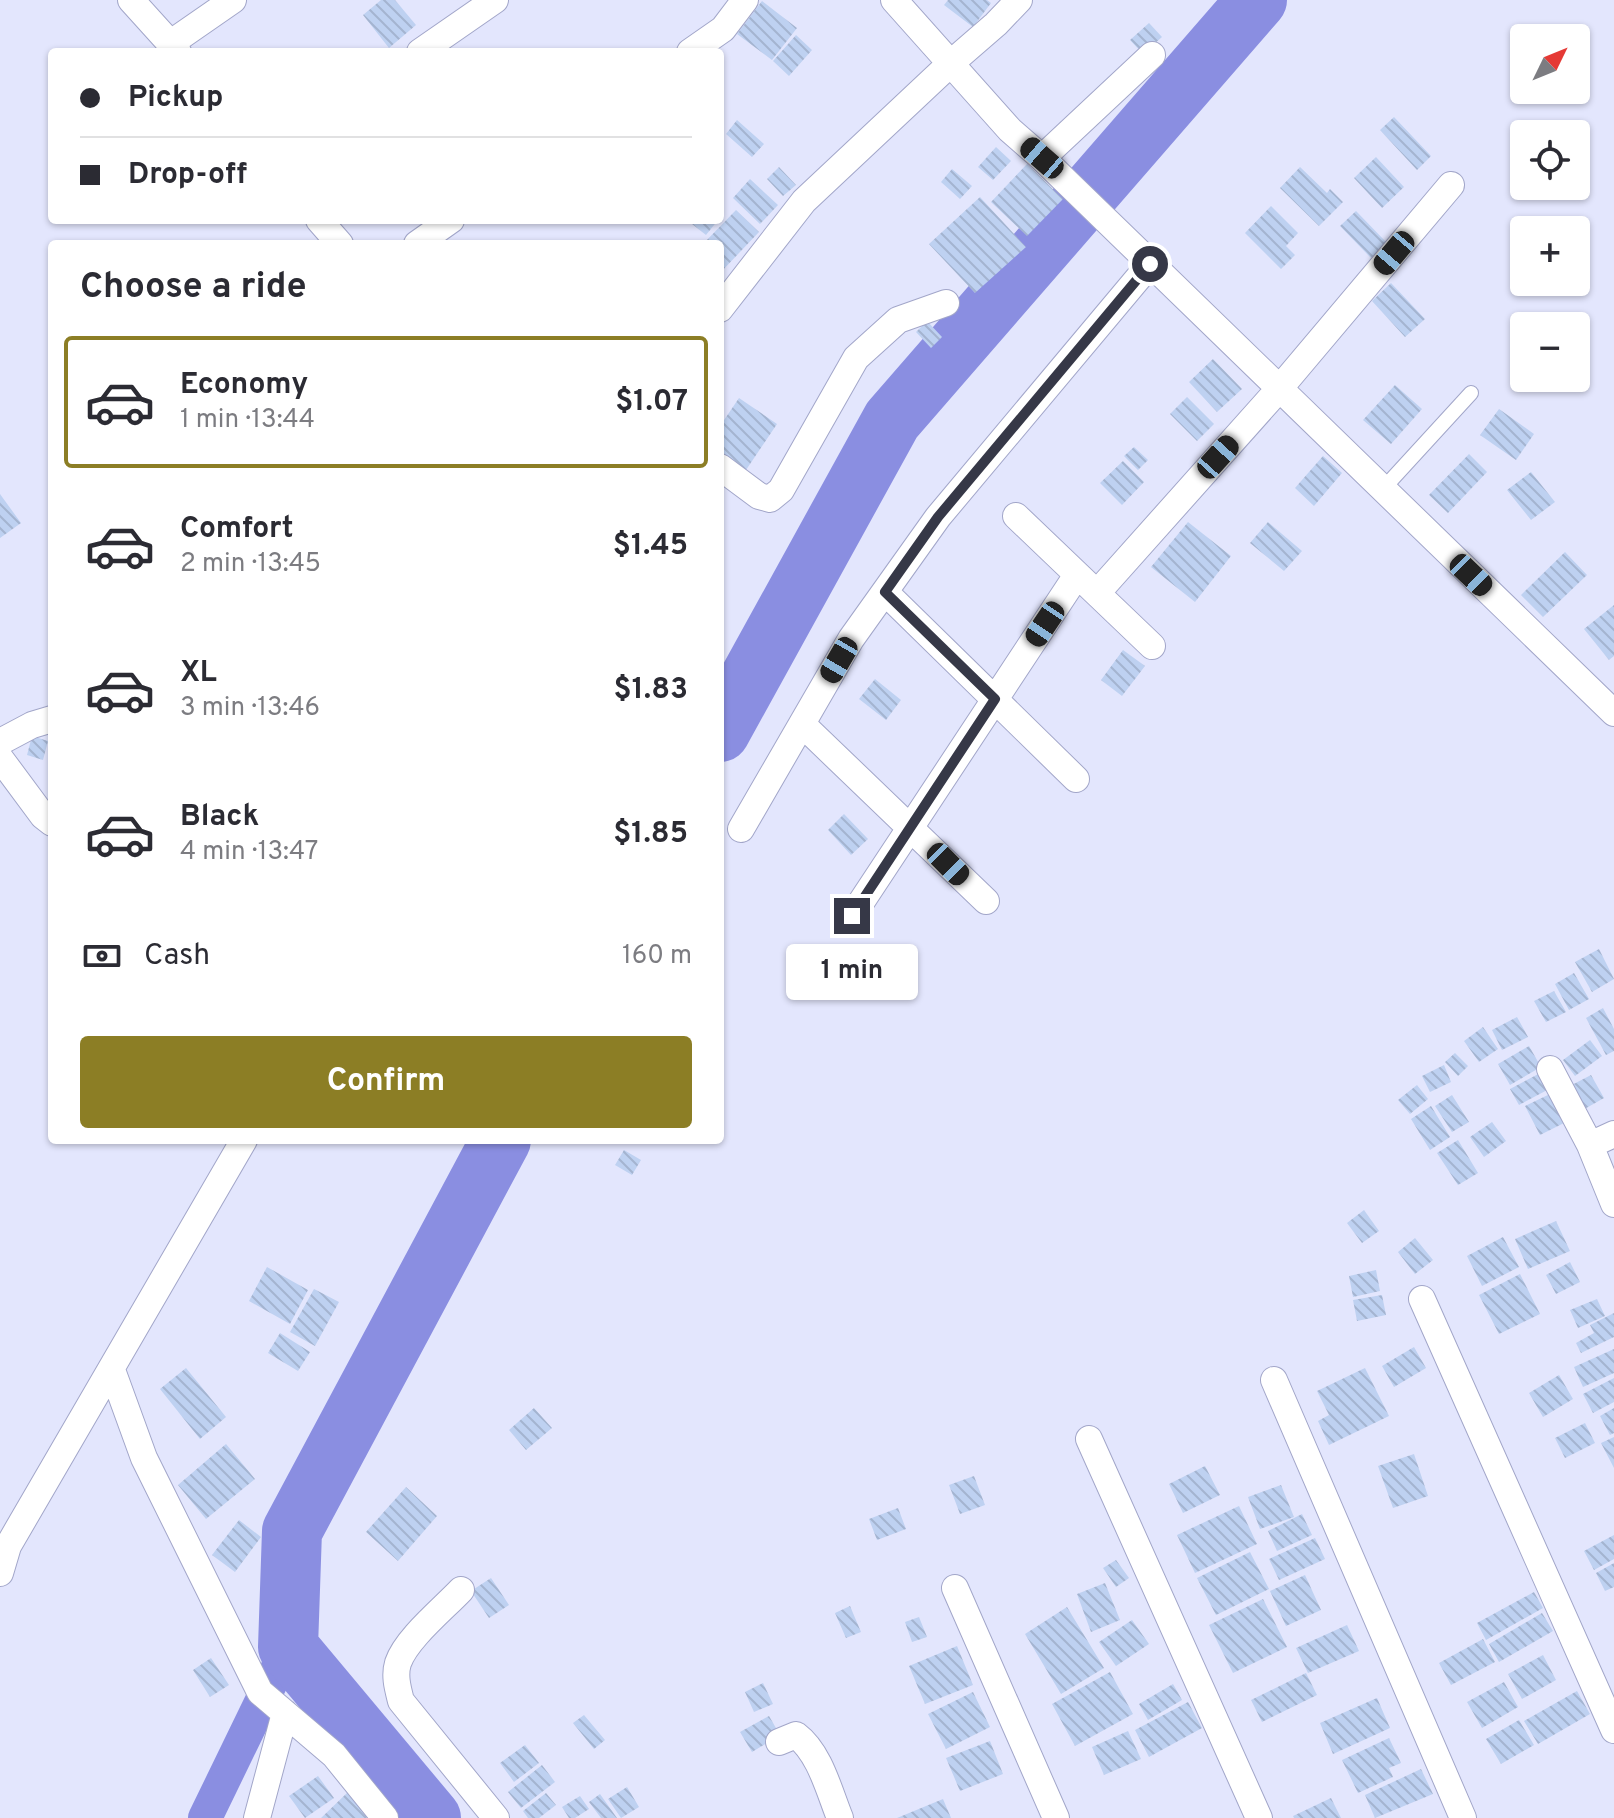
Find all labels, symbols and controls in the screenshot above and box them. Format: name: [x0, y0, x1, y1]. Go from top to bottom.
north arrow: [1510, 24, 1590, 104]
map controls: [1510, 24, 1590, 392]
text: Pickup: [128, 80, 223, 117]
button: locate: [1510, 120, 1590, 200]
car: [1016, 133, 1068, 183]
text: Drop-off: [128, 157, 247, 194]
button: +: [1510, 216, 1590, 296]
car: [1369, 227, 1419, 279]
route start: [1132, 246, 1168, 282]
text: Choose a ride: [80, 265, 306, 311]
button: −: [1510, 312, 1590, 392]
icon: car: [84, 366, 156, 438]
text: Economy: [180, 367, 308, 404]
text: $1.07: [615, 384, 688, 421]
text: 1 min · 13:44: [180, 404, 315, 437]
car: [1193, 431, 1243, 483]
icon: car: [84, 510, 156, 582]
text: Comfort: [180, 511, 293, 548]
text: $1.45: [613, 528, 688, 565]
text: 2 min · 13:45: [180, 548, 321, 581]
car: [1445, 550, 1497, 600]
car: [1022, 597, 1068, 651]
car: [817, 633, 861, 687]
icon: car: [84, 654, 156, 726]
text: XL: [180, 655, 217, 692]
text: $1.83: [614, 672, 688, 709]
text: 3 min · 13:46: [180, 692, 320, 725]
icon: car: [84, 798, 156, 870]
text: Black: [180, 799, 259, 836]
text: $1.85: [613, 816, 688, 853]
text: 4 min · 13:47: [180, 836, 318, 869]
car: [923, 839, 973, 889]
route end: [834, 898, 870, 934]
icon: cash: [80, 934, 124, 978]
text: Cash: [144, 938, 210, 975]
text: 160 m: [622, 940, 692, 973]
callout: 1 min: [786, 944, 918, 1000]
text: 1 min: [821, 955, 883, 988]
button: Confirm: [80, 1036, 692, 1128]

